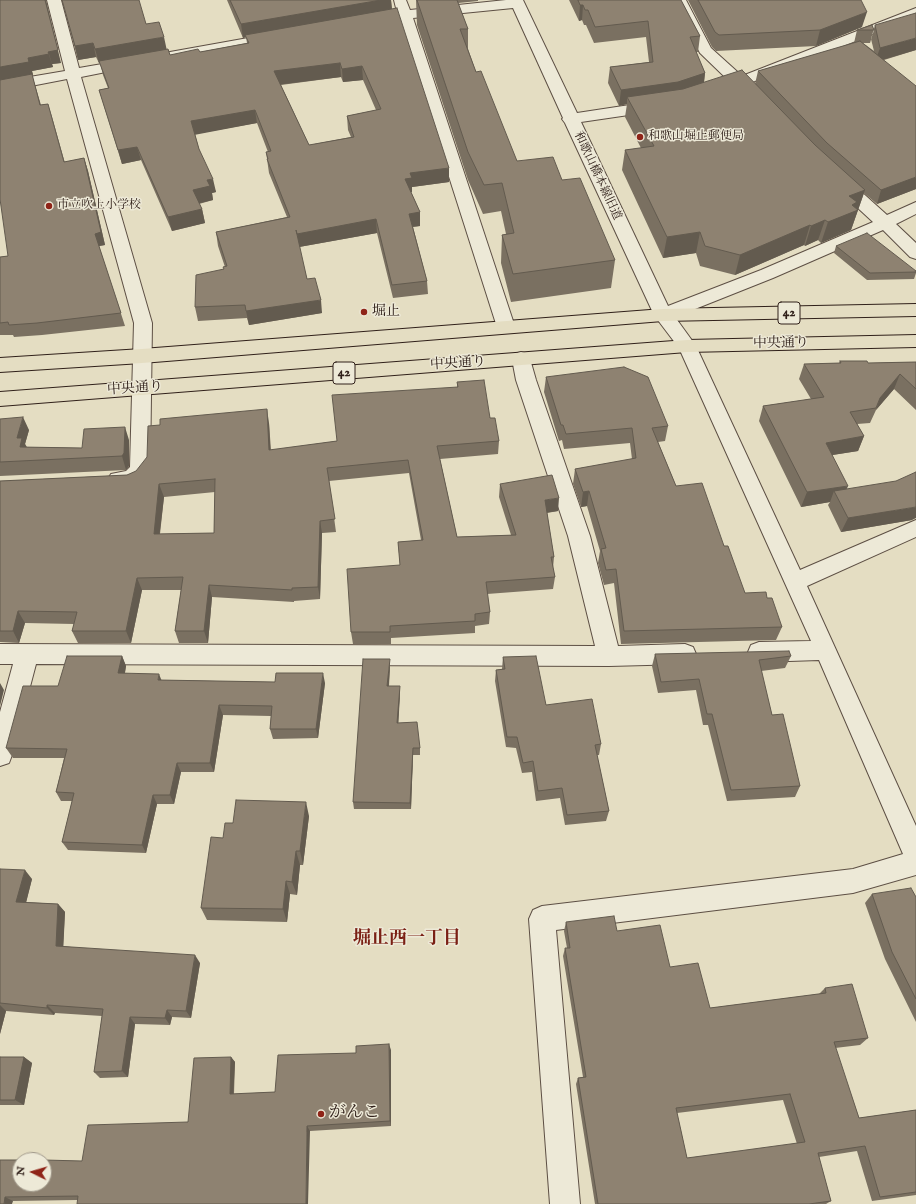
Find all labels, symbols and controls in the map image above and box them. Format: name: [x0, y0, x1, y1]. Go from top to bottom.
street label: 和歌山橋本線旧道: [570, 129, 624, 223]
place label: 和歌山堀止郵便局: [648, 130, 744, 144]
marker: 和歌山堀止郵便局: [635, 132, 645, 142]
place label: 市立吹上小学校: [57, 199, 141, 213]
marker: 市立吹上小学校: [44, 201, 54, 211]
road number: 42: [778, 302, 800, 324]
place label: 堀止: [372, 304, 400, 320]
marker: 堀止: [359, 307, 369, 317]
street label: 中央通り: [753, 335, 809, 353]
street label: 中央通り: [429, 354, 487, 374]
road number: 42: [333, 362, 355, 384]
street label: 中央通り: [106, 379, 164, 399]
district label: 堀止西一丁目: [353, 928, 461, 950]
place label: がんこ: [329, 1104, 380, 1124]
marker: がんこ: [316, 1109, 326, 1119]
north arrow: [12, 1152, 52, 1192]
text: N: [14, 1166, 28, 1176]

